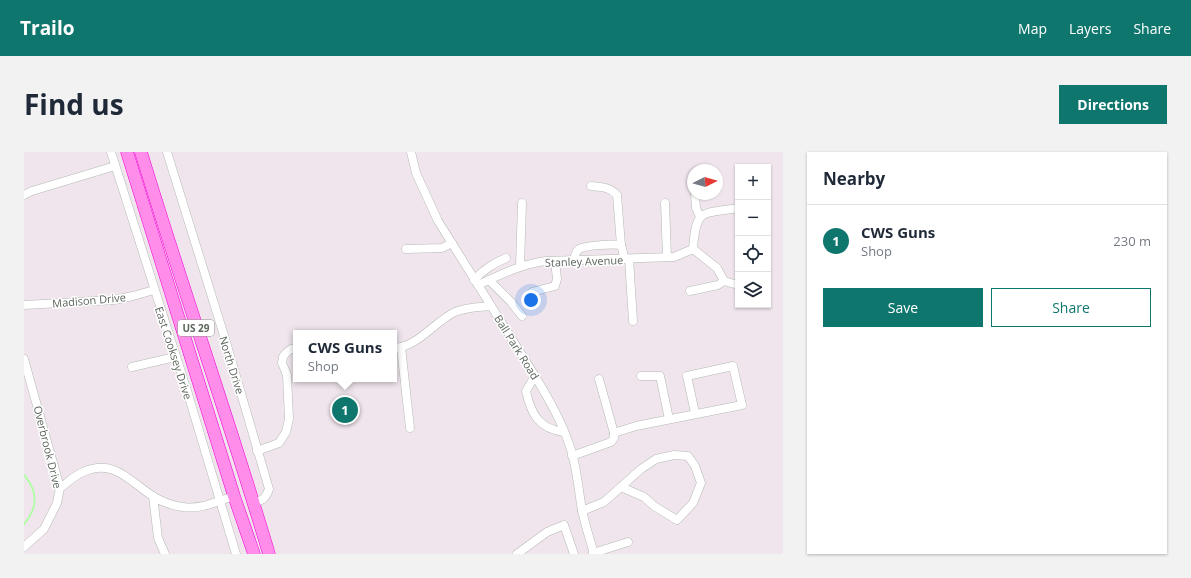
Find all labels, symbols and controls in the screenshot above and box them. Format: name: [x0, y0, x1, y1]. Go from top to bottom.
text: Trailo: [20, 15, 74, 41]
text: Map: [1018, 19, 1047, 38]
text: Layers: [1069, 19, 1111, 38]
text: Share: [1133, 19, 1171, 38]
text: Find us: [24, 85, 124, 123]
button: Directions: [1059, 85, 1167, 124]
north arrow: [687, 164, 723, 200]
map controls: [735, 164, 771, 308]
button: +: [735, 164, 771, 200]
text: Nearby: [823, 167, 885, 190]
button: −: [735, 200, 771, 236]
text: CWS Guns: [861, 222, 935, 242]
text: 1: [832, 232, 840, 250]
text: 230 m: [1113, 232, 1151, 250]
button: locate: [735, 236, 771, 272]
text: Shop: [861, 242, 892, 260]
street label: Stanley Avenue: [545, 252, 623, 270]
button: layers: [735, 272, 771, 308]
button: Save: [823, 288, 983, 327]
button: Share: [991, 288, 1151, 327]
street label: Madison Drive: [52, 289, 126, 311]
your location: [521, 290, 541, 310]
street label: East Cooksey Drive: [152, 305, 196, 401]
street label: Ball Park Road: [491, 312, 543, 382]
road number: US 29: [178, 320, 214, 336]
popup: [293, 330, 397, 382]
street label: North Drive: [216, 334, 248, 396]
text: CWS Guns: [308, 337, 382, 357]
text: Shop: [308, 357, 339, 375]
pin: 1: [332, 395, 358, 425]
street label: Overbrook Drive: [30, 404, 66, 490]

